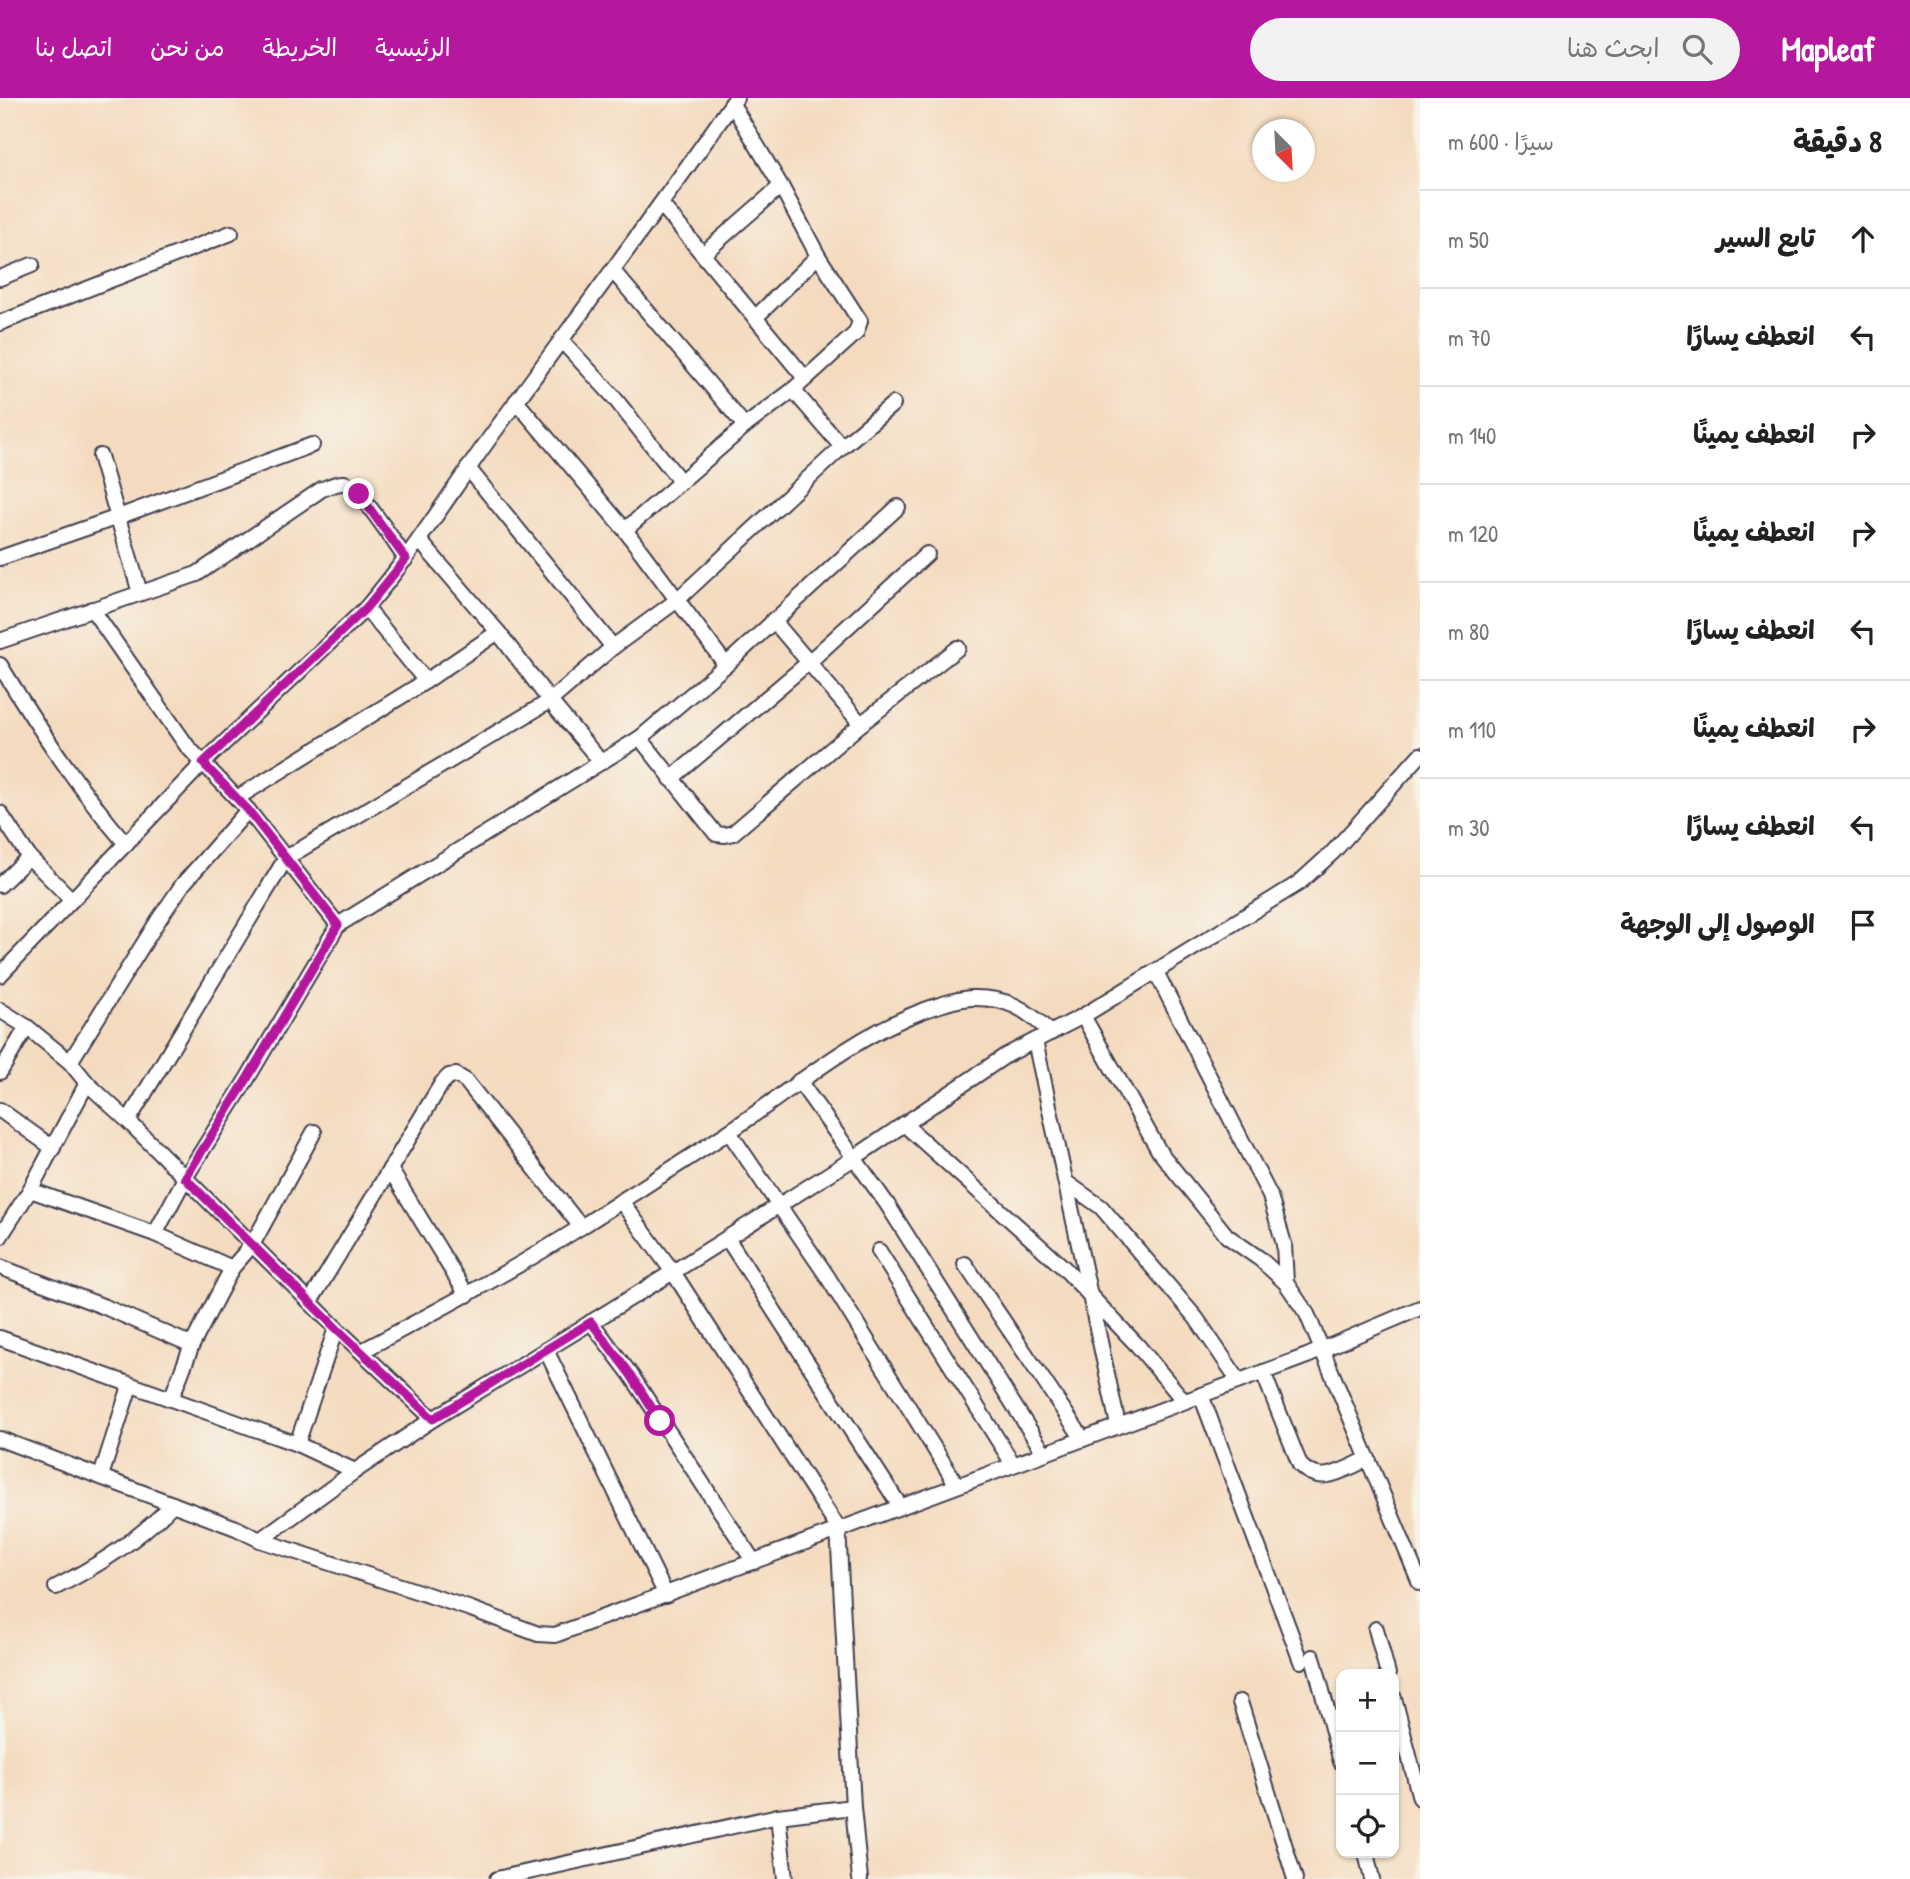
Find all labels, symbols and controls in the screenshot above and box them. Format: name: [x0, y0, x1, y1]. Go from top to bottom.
search box: [1250, 18, 1740, 81]
text: Mapleaf: [1782, 27, 1875, 71]
text: ابحث هنا: [1567, 30, 1660, 65]
icon: search: [1678, 30, 1716, 68]
text: اتصل بنا: [35, 31, 112, 63]
text: من نحن: [150, 31, 224, 63]
text: الخريطة: [262, 31, 337, 63]
text: الرئيسية: [375, 31, 451, 63]
north arrow: [1252, 119, 1315, 182]
text: 8 دقيقة: [1793, 121, 1882, 161]
text: سيرًا · 600 m: [1448, 126, 1554, 157]
text: تابع السير: [1716, 220, 1815, 255]
icon: ahead: [1844, 220, 1882, 258]
text: 50 m: [1448, 224, 1489, 255]
text: انعطف يسارًا: [1686, 318, 1815, 353]
icon: left: [1844, 318, 1882, 356]
text: 70 m: [1448, 322, 1491, 353]
text: انعطف يمينًا: [1693, 416, 1815, 451]
icon: right: [1844, 416, 1882, 454]
text: 140 m: [1448, 420, 1496, 451]
route end: [343, 478, 374, 509]
text: انعطف يمينًا: [1693, 514, 1815, 549]
icon: right: [1844, 514, 1882, 552]
text: 120 m: [1448, 518, 1498, 549]
text: انعطف يسارًا: [1686, 612, 1815, 647]
icon: left: [1844, 612, 1882, 650]
text: 80 m: [1448, 616, 1489, 647]
text: انعطف يمينًا: [1693, 710, 1815, 745]
icon: right: [1844, 710, 1882, 748]
text: 110 m: [1448, 714, 1496, 745]
text: انعطف يسارًا: [1686, 808, 1815, 843]
icon: left: [1844, 808, 1882, 846]
text: 30 m: [1448, 812, 1490, 843]
text: الوصول إلى الوجهة: [1620, 906, 1815, 941]
icon: arrive: [1844, 906, 1882, 944]
route start: [644, 1405, 675, 1436]
map controls: [1336, 1669, 1399, 1858]
button: +: [1336, 1669, 1399, 1732]
button: −: [1336, 1732, 1399, 1795]
button: locate: [1336, 1795, 1399, 1858]

